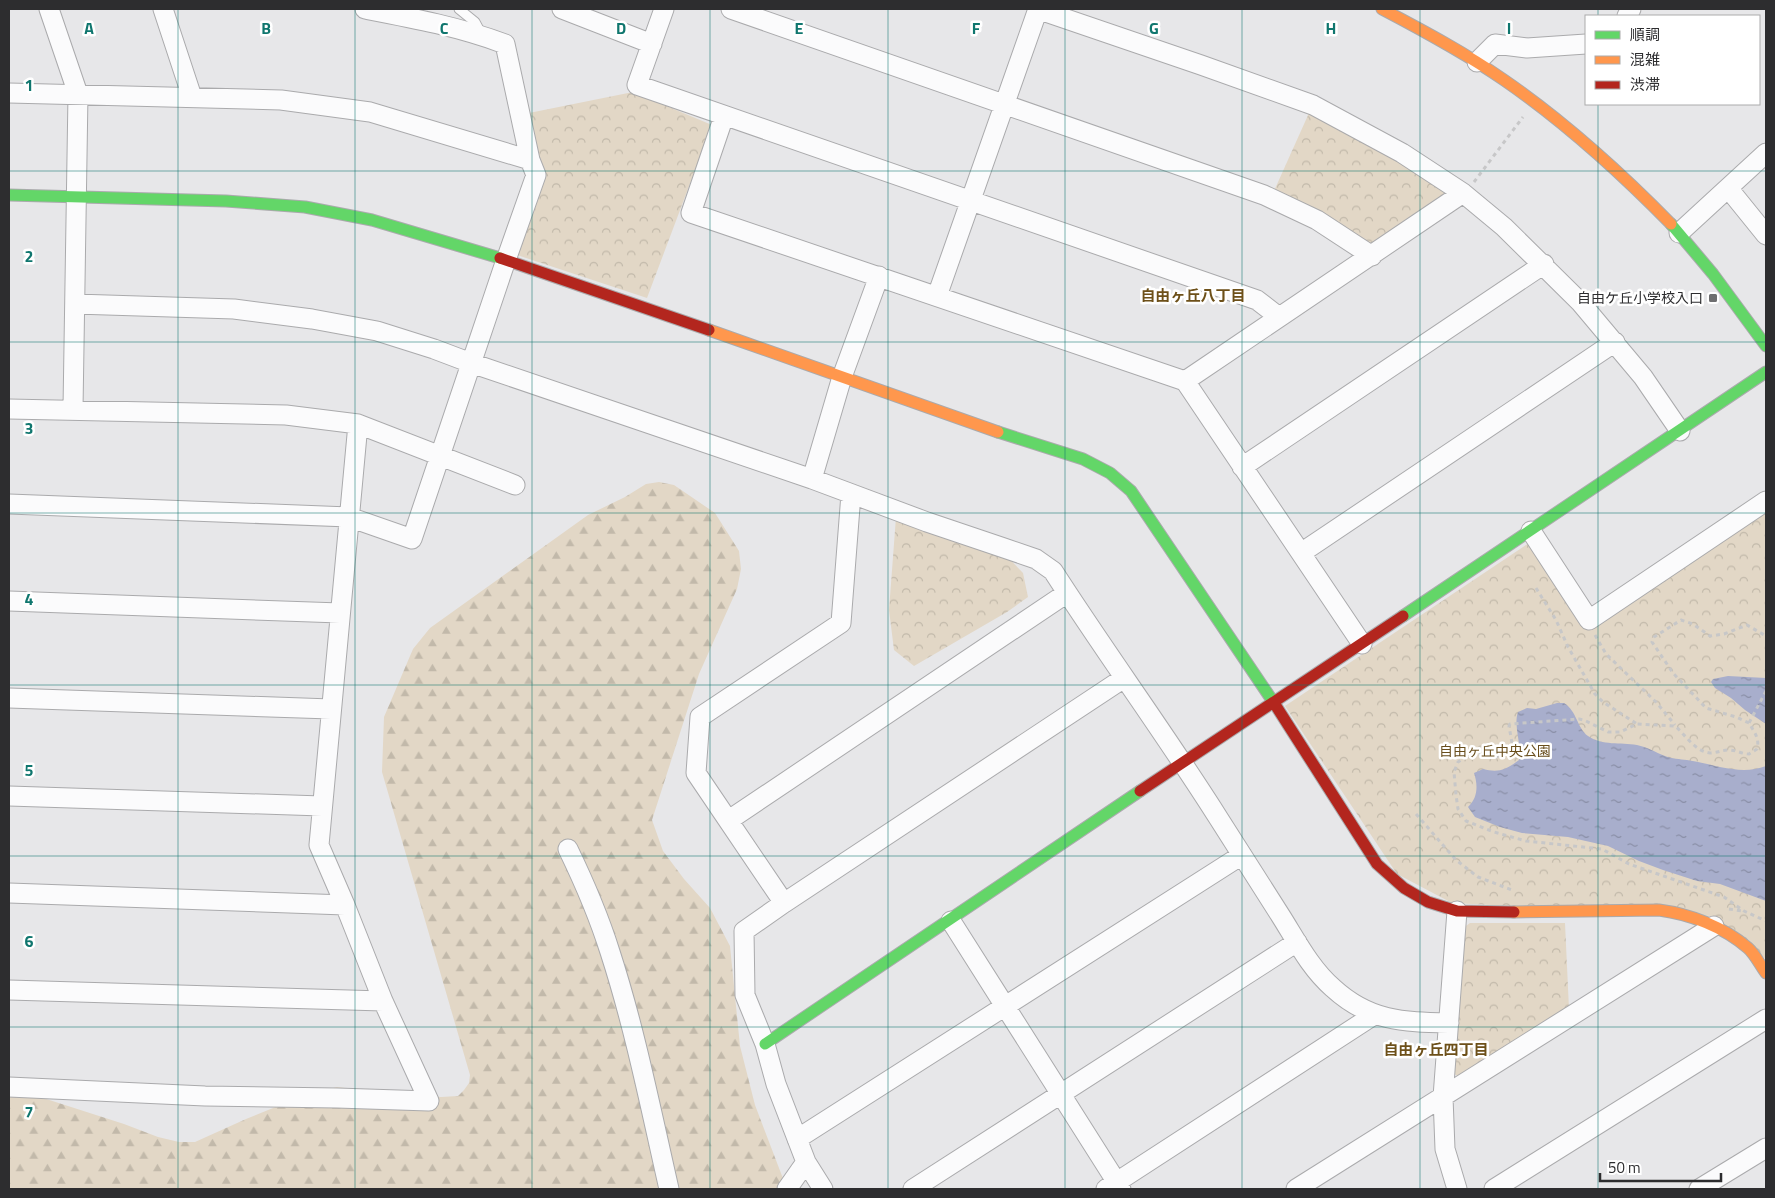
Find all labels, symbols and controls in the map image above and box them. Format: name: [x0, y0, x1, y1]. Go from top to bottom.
legend: [1585, 15, 1760, 105]
text: A: [84, 16, 94, 40]
text: B: [261, 16, 271, 40]
text: C: [440, 16, 449, 40]
text: D: [616, 16, 626, 40]
text: E: [795, 16, 804, 40]
text: F: [972, 16, 981, 40]
text: G: [1149, 16, 1159, 40]
text: H: [1326, 16, 1336, 40]
text: I: [1507, 16, 1511, 40]
text: 順調: [1630, 23, 1660, 46]
text: 混雑: [1630, 48, 1660, 71]
text: 1: [25, 73, 33, 97]
text: 渋滞: [1630, 73, 1660, 96]
text: 2: [25, 244, 33, 268]
district label: 自由ヶ丘八丁目: [1140, 284, 1246, 307]
place label: 自由ケ丘小学校入口: [1577, 287, 1703, 308]
marker: 自由ケ丘小学校入口: [1707, 292, 1719, 304]
text: 3: [25, 416, 33, 440]
text: 4: [25, 587, 34, 611]
park label: 自由ヶ丘中央公園: [1439, 740, 1551, 761]
text: 5: [25, 758, 34, 782]
text: 6: [25, 929, 34, 953]
district label: 自由ヶ丘四丁目: [1383, 1038, 1489, 1061]
text: 7: [25, 1100, 33, 1124]
scale bar: [1600, 1150, 1721, 1182]
text: 50 m: [1608, 1156, 1641, 1179]

